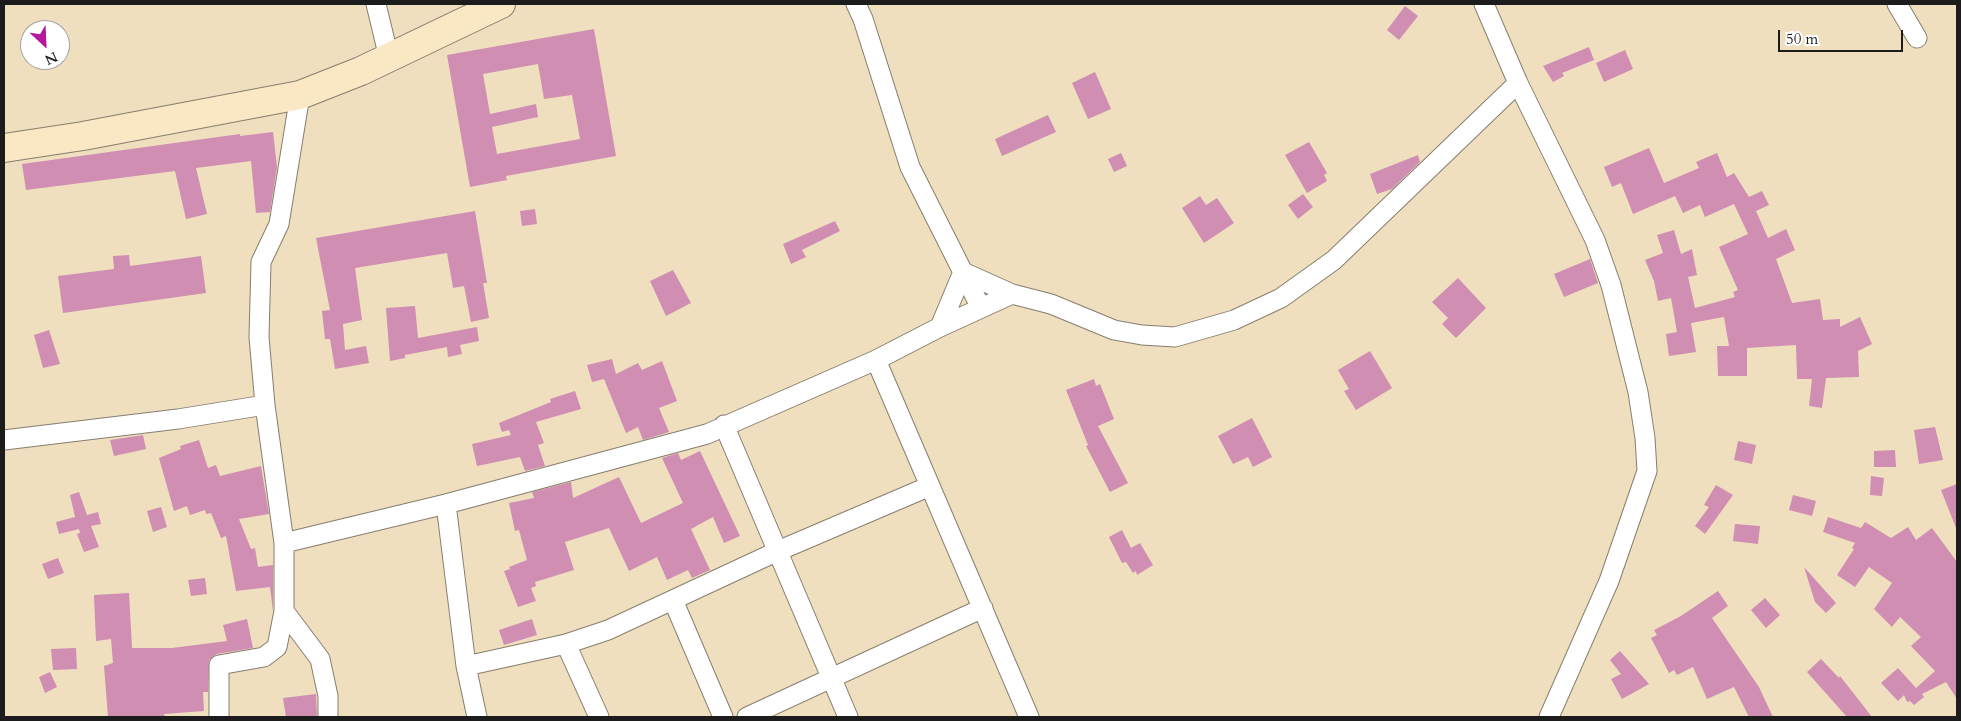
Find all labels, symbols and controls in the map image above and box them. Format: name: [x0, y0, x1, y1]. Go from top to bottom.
north arrow: [20, 20, 70, 70]
scale bar: [1781, 20, 1906, 52]
text: 50 m: [1786, 29, 1818, 49]
text: N: [42, 47, 61, 69]

